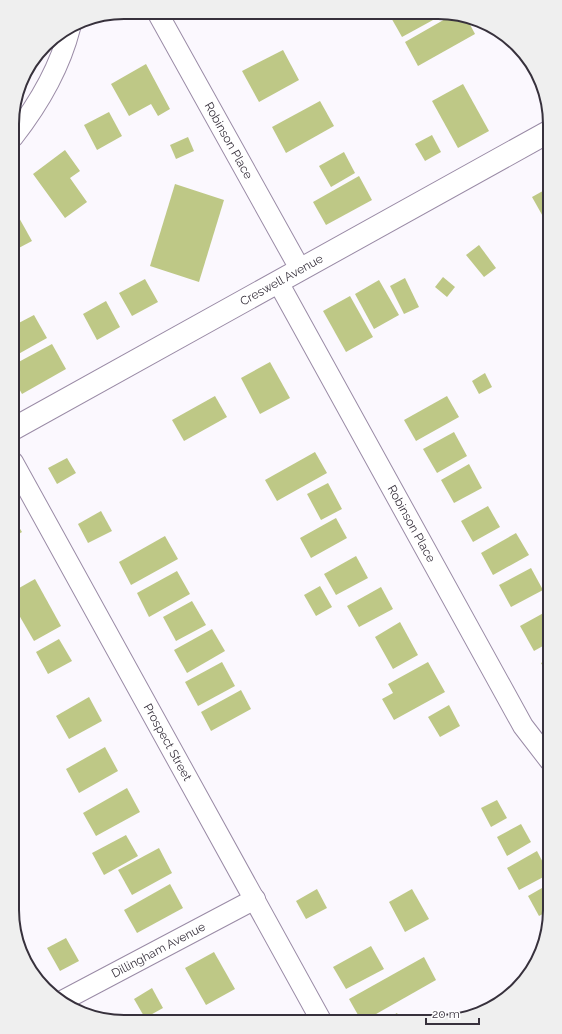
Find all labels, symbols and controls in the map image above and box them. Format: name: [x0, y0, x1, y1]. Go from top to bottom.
street label: Robinson Place: [202, 100, 255, 181]
street label: Creswell Avenue: [238, 251, 325, 309]
street label: Robinson Place: [385, 483, 438, 565]
street label: Prospect Street: [141, 701, 194, 783]
street label: Dillingham Avenue: [109, 920, 208, 981]
scale bar: [426, 1000, 479, 1026]
text: 20 m: [432, 1007, 460, 1021]

